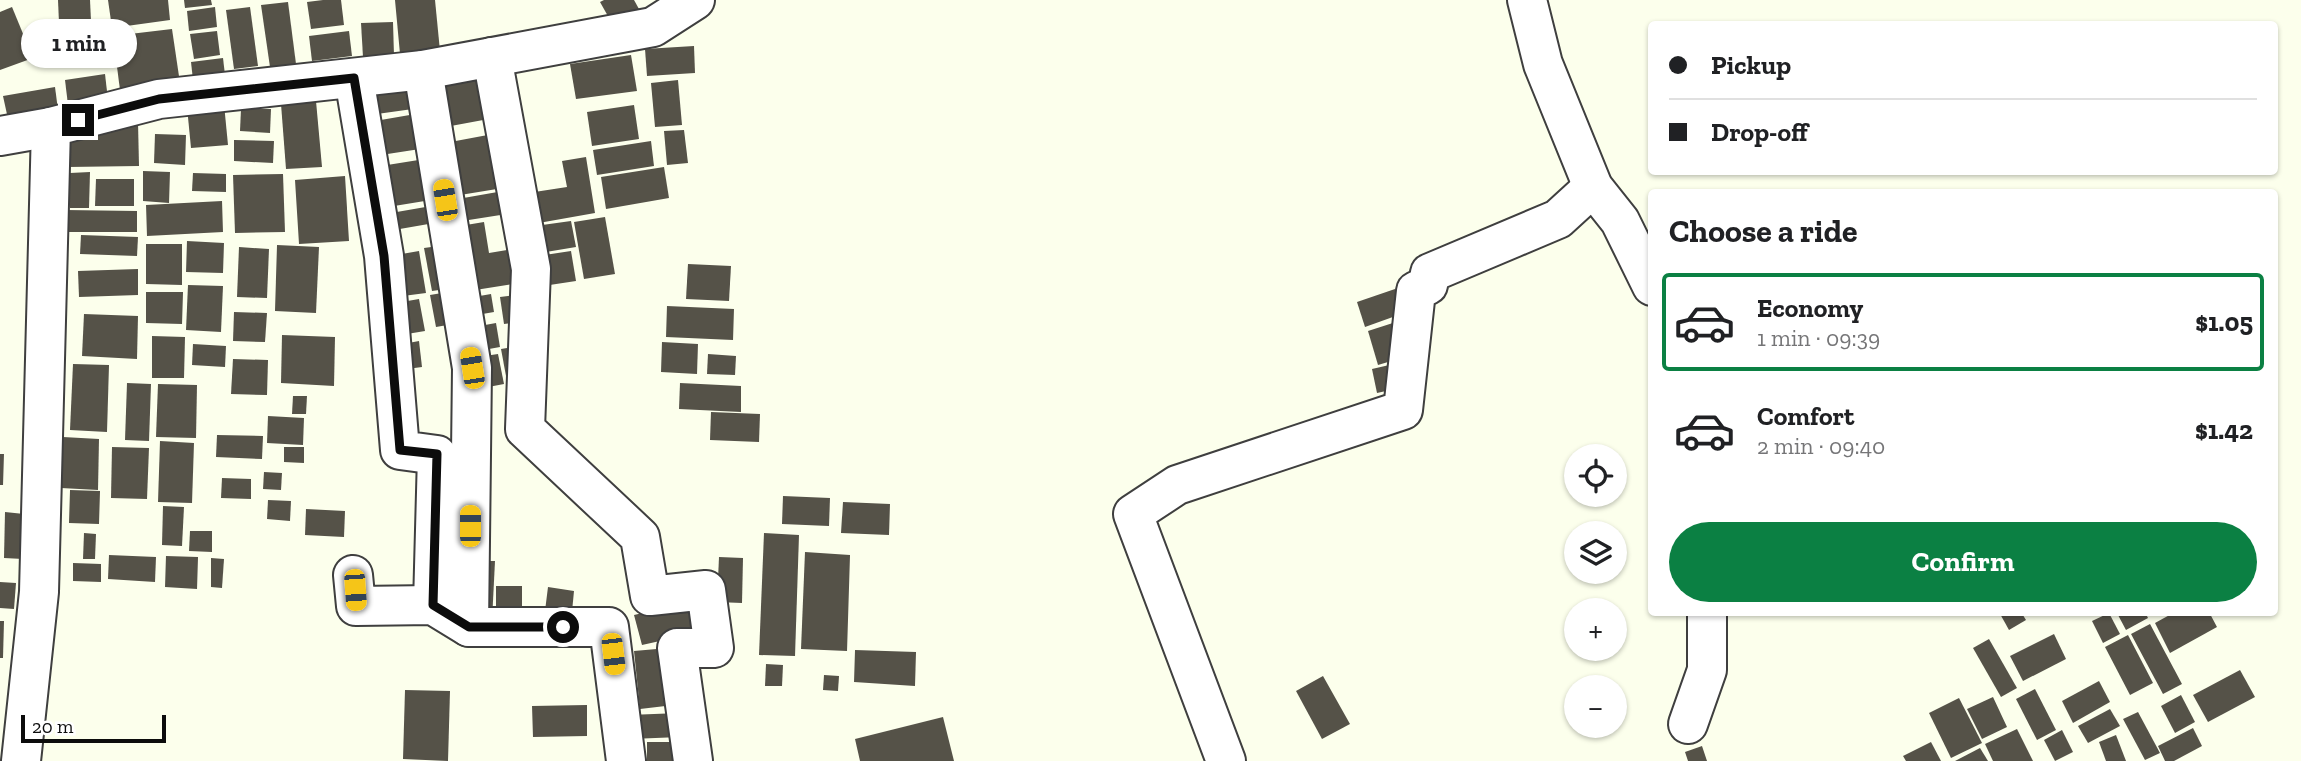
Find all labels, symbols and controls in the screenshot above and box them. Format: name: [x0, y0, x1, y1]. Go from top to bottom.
callout: 1 min: [20, 18, 136, 68]
text: 1 min: [52, 29, 106, 57]
text: Pickup: [1711, 49, 1791, 81]
route end: [62, 104, 94, 136]
text: Drop-off: [1711, 116, 1808, 148]
car: [432, 178, 459, 222]
text: Choose a ride: [1669, 212, 1857, 250]
icon: car: [1673, 291, 1736, 354]
text: Economy: [1757, 292, 1863, 324]
text: $1.05: [2195, 306, 2253, 338]
text: 1 min · 09:39: [1757, 324, 1880, 352]
car: [459, 346, 486, 390]
icon: car: [1673, 399, 1736, 462]
text: Comfort: [1757, 400, 1854, 432]
text: $1.42: [2195, 414, 2253, 446]
text: 2 min · 09:40: [1757, 432, 1885, 460]
map controls: [1564, 444, 1627, 738]
button: locate: [1564, 444, 1627, 507]
car: [460, 505, 481, 547]
button: layers: [1564, 521, 1627, 584]
button: Confirm: [1669, 522, 2257, 602]
car: [344, 568, 367, 612]
button: +: [1564, 598, 1627, 661]
route start: [547, 611, 579, 643]
car: [601, 632, 626, 676]
button: −: [1564, 675, 1627, 738]
scale bar: [21, 712, 166, 744]
text: 20 m: [32, 715, 73, 738]

